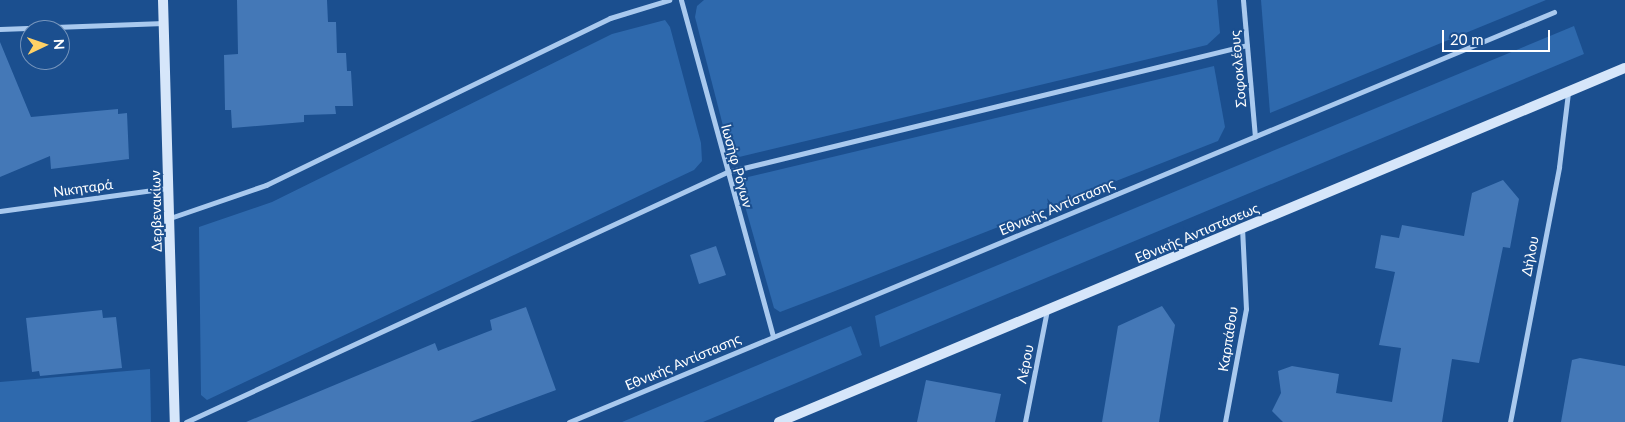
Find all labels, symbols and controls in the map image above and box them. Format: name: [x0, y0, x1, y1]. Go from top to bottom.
north arrow: [20, 20, 70, 70]
scale bar: [1445, 20, 1552, 52]
street label: Σοφοκλέους: [1226, 30, 1250, 108]
text: 20 m: [1450, 30, 1484, 48]
text: N: [51, 38, 68, 50]
street label: Ιωσήφ Ρόγων: [718, 122, 756, 210]
street label: Δερβενακίων: [147, 170, 165, 252]
street label: Εθνικής Αντίστασης: [996, 175, 1118, 239]
street label: Νικηταρά: [52, 176, 114, 200]
street label: Εθνικής Αντιστάσεως: [1132, 199, 1262, 267]
street label: Δήλου: [1518, 235, 1542, 277]
street label: Καρπάθου: [1215, 305, 1241, 373]
street label: Εθνικής Αντίστασης: [622, 330, 744, 394]
street label: Λέρου: [1013, 343, 1037, 385]

